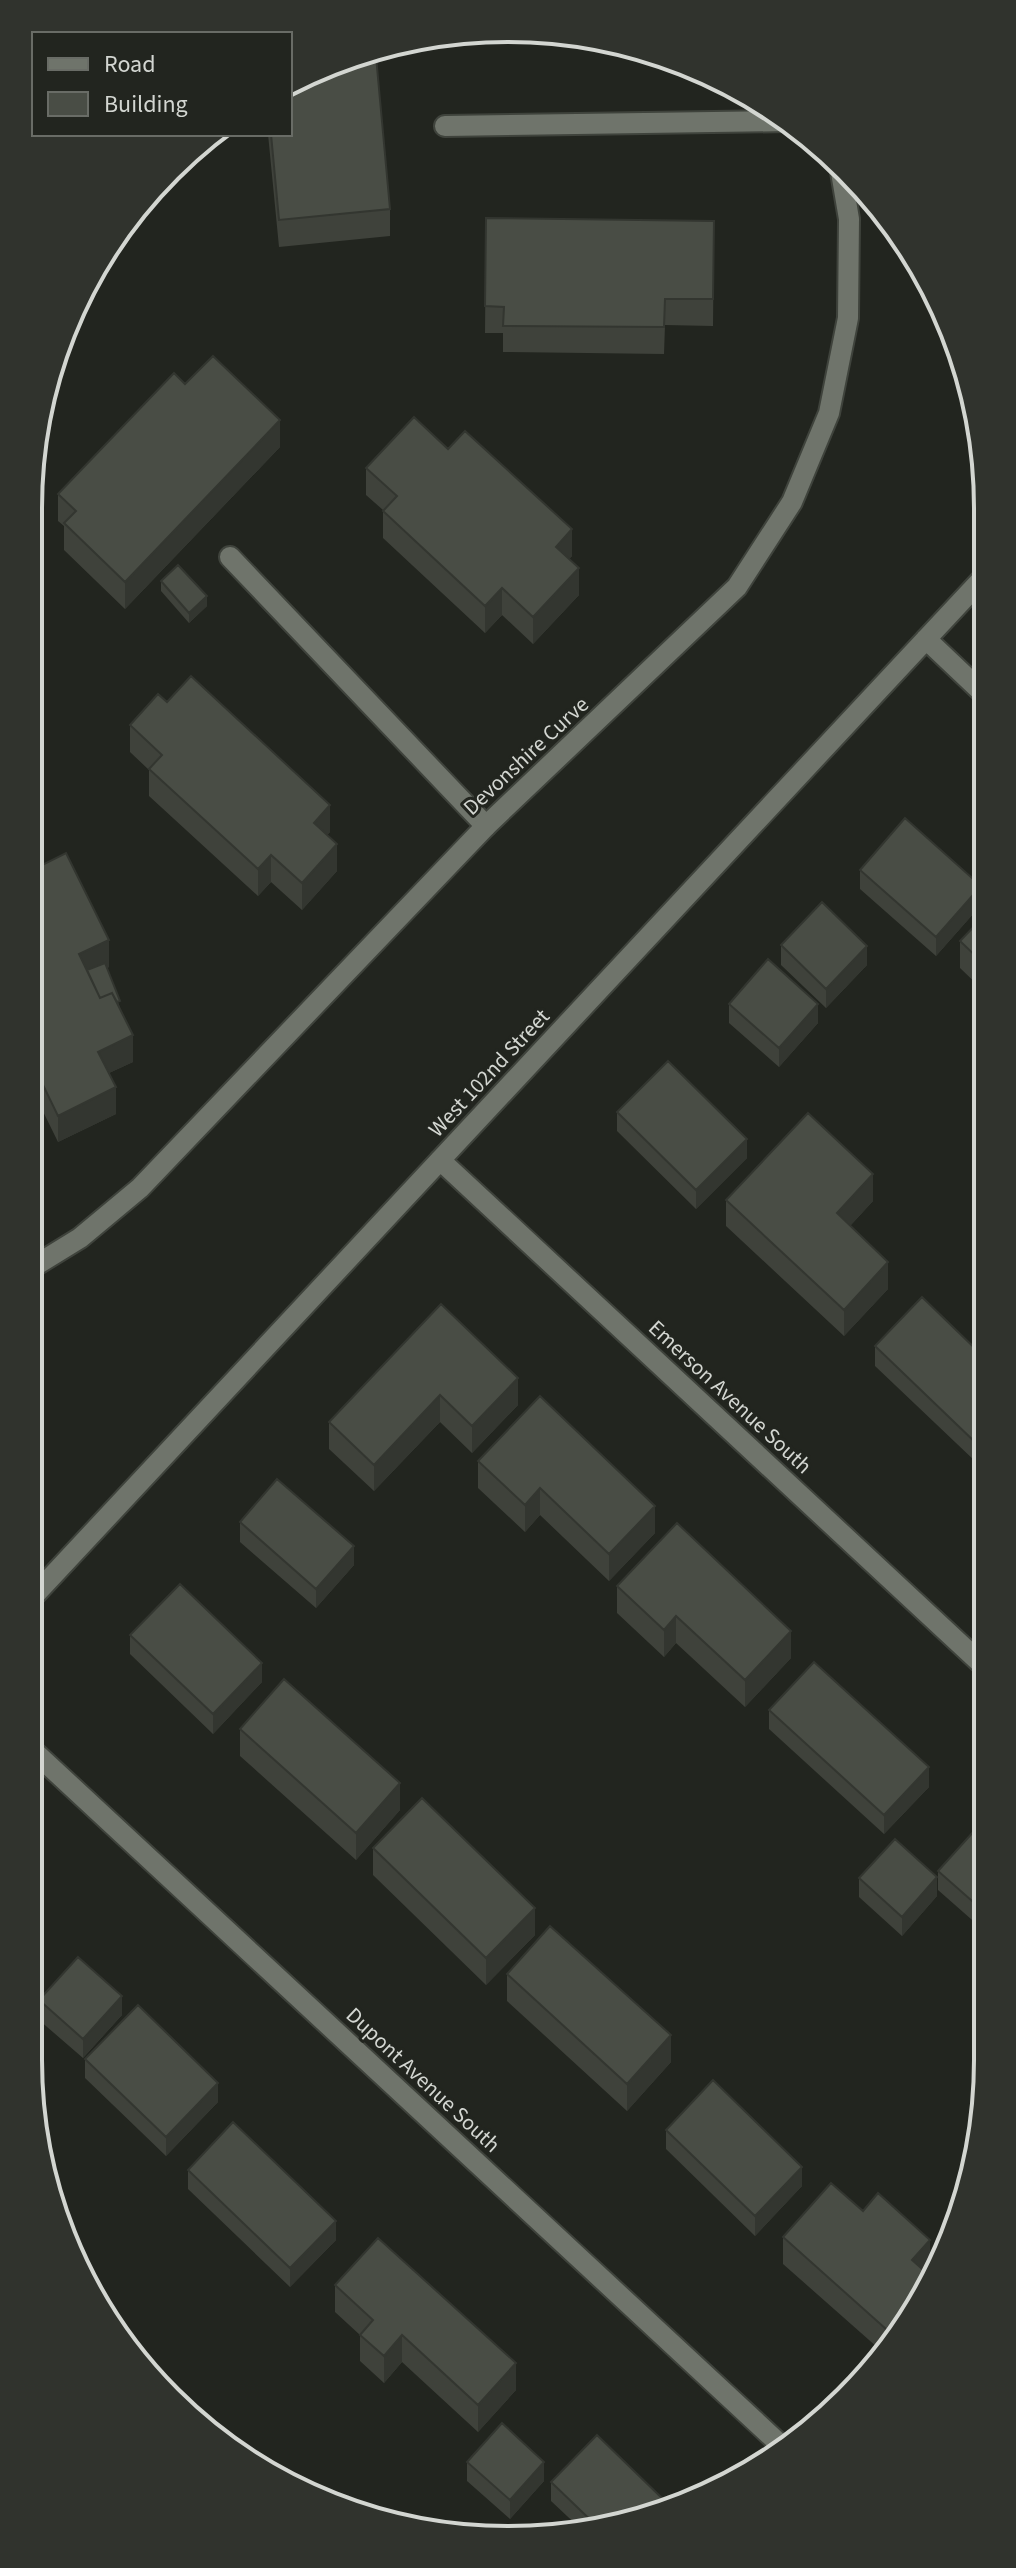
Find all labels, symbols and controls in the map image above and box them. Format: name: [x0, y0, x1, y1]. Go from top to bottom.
legend: [32, 32, 292, 136]
text: Road: [104, 47, 156, 82]
text: Building: [104, 87, 188, 122]
street label: Devonshire Curve: [456, 689, 596, 823]
street label: West 102nd Street: [421, 1001, 557, 1144]
street label: Emerson Avenue South: [641, 1313, 819, 1481]
street label: Dupont Avenue South: [339, 2000, 507, 2160]

